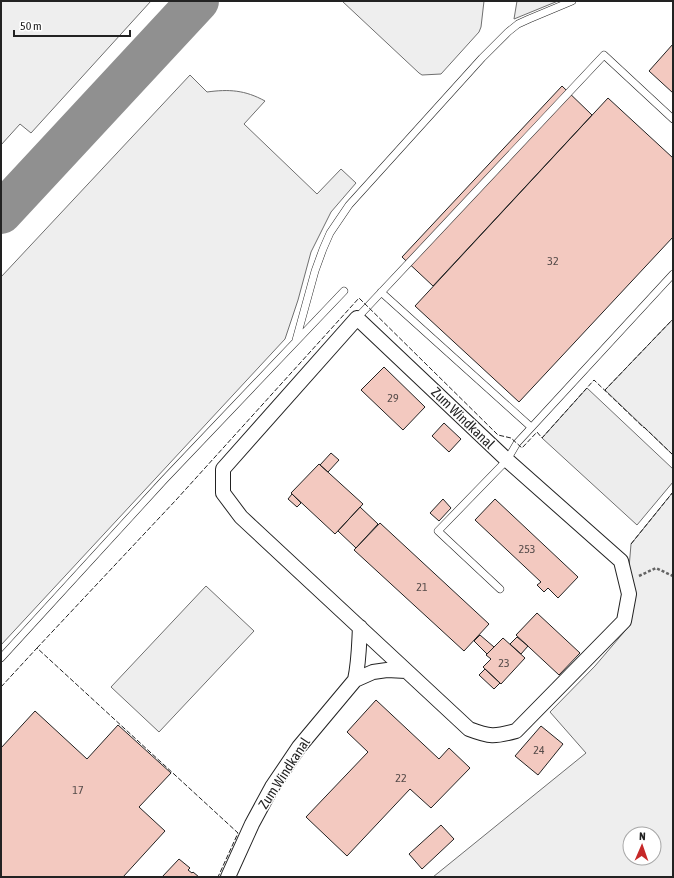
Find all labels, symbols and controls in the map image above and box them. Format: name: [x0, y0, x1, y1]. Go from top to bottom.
scale bar: [14, 12, 130, 38]
text: 50 m: [20, 19, 42, 33]
house number: 32: [547, 254, 559, 268]
street label: Zum Windkanal: [428, 384, 498, 452]
house number: 29: [387, 391, 399, 405]
house number: 253: [519, 542, 535, 556]
house number: 21: [416, 580, 428, 594]
house number: 23: [498, 656, 510, 670]
street label: Zum Windkanal: [255, 734, 313, 812]
house number: 24: [533, 743, 545, 757]
house number: 22: [395, 771, 407, 785]
house number: 17: [72, 783, 84, 797]
north arrow: [622, 826, 662, 866]
text: N: [639, 830, 646, 842]

